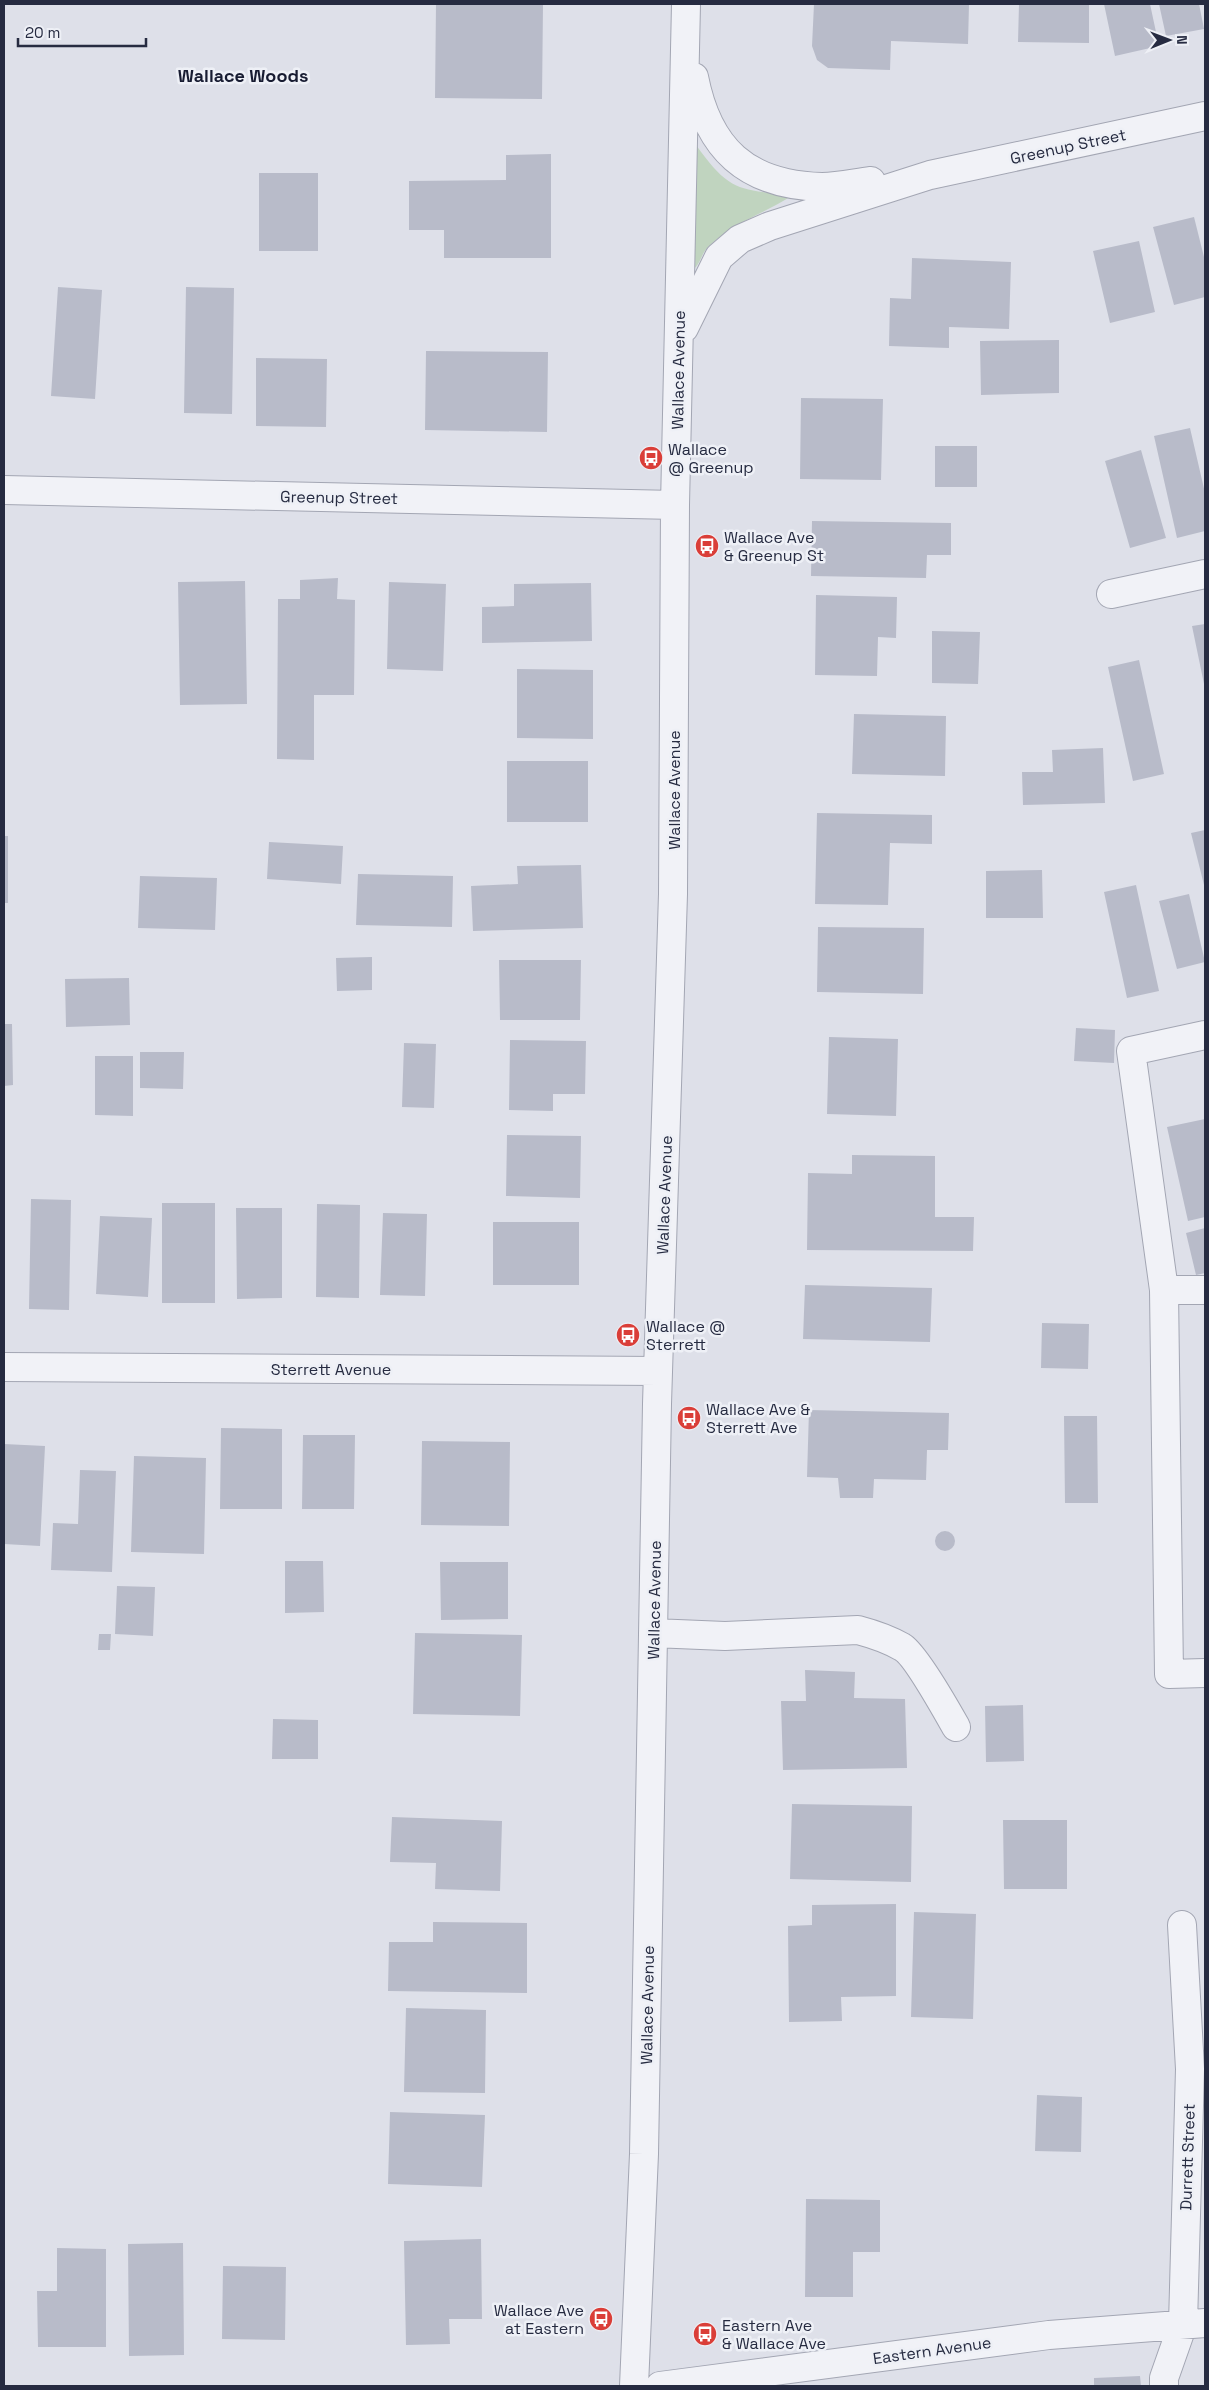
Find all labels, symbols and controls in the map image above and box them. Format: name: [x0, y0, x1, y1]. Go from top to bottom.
scale bar: [18, 15, 145, 47]
north arrow: [1144, 15, 1194, 65]
text: 20 m: [25, 23, 60, 42]
text: N: [1173, 35, 1191, 45]
district label: Wallace Woods: [178, 64, 308, 87]
street label: Greenup Street: [1008, 124, 1128, 169]
street label: Wallace Avenue: [667, 310, 690, 430]
place label: Wallace @ Greenup: [668, 439, 754, 478]
bus stop icon: Wallace @ Greenup: [638, 445, 664, 471]
street label: Greenup Street: [280, 486, 398, 509]
place label: Wallace Ave & Greenup St: [724, 527, 824, 566]
bus stop icon: Wallace Ave & Greenup St: [694, 533, 720, 559]
street label: Wallace Avenue: [664, 730, 685, 850]
street label: Wallace Avenue: [652, 1135, 677, 1255]
place label: Wallace @ Sterrett: [646, 1316, 725, 1355]
bus stop icon: Wallace @ Sterrett: [615, 1322, 641, 1348]
street label: Sterrett Avenue: [271, 1359, 391, 1380]
place label: Wallace Ave & Sterrett Ave: [706, 1399, 810, 1438]
bus stop icon: Wallace Ave & Sterrett Ave: [676, 1405, 702, 1431]
street label: Wallace Avenue: [643, 1540, 666, 1660]
street label: Wallace Avenue: [636, 1945, 659, 2065]
street label: Durrett Street: [1175, 2103, 1200, 2211]
place label: Wallace Ave at Eastern: [494, 2300, 584, 2339]
bus stop icon: Wallace Ave at Eastern: [588, 2306, 614, 2332]
place label: Eastern Ave & Wallace Ave: [722, 2315, 826, 2354]
bus stop icon: Eastern Ave & Wallace Ave: [692, 2321, 718, 2347]
street label: Eastern Avenue: [872, 2332, 993, 2369]

